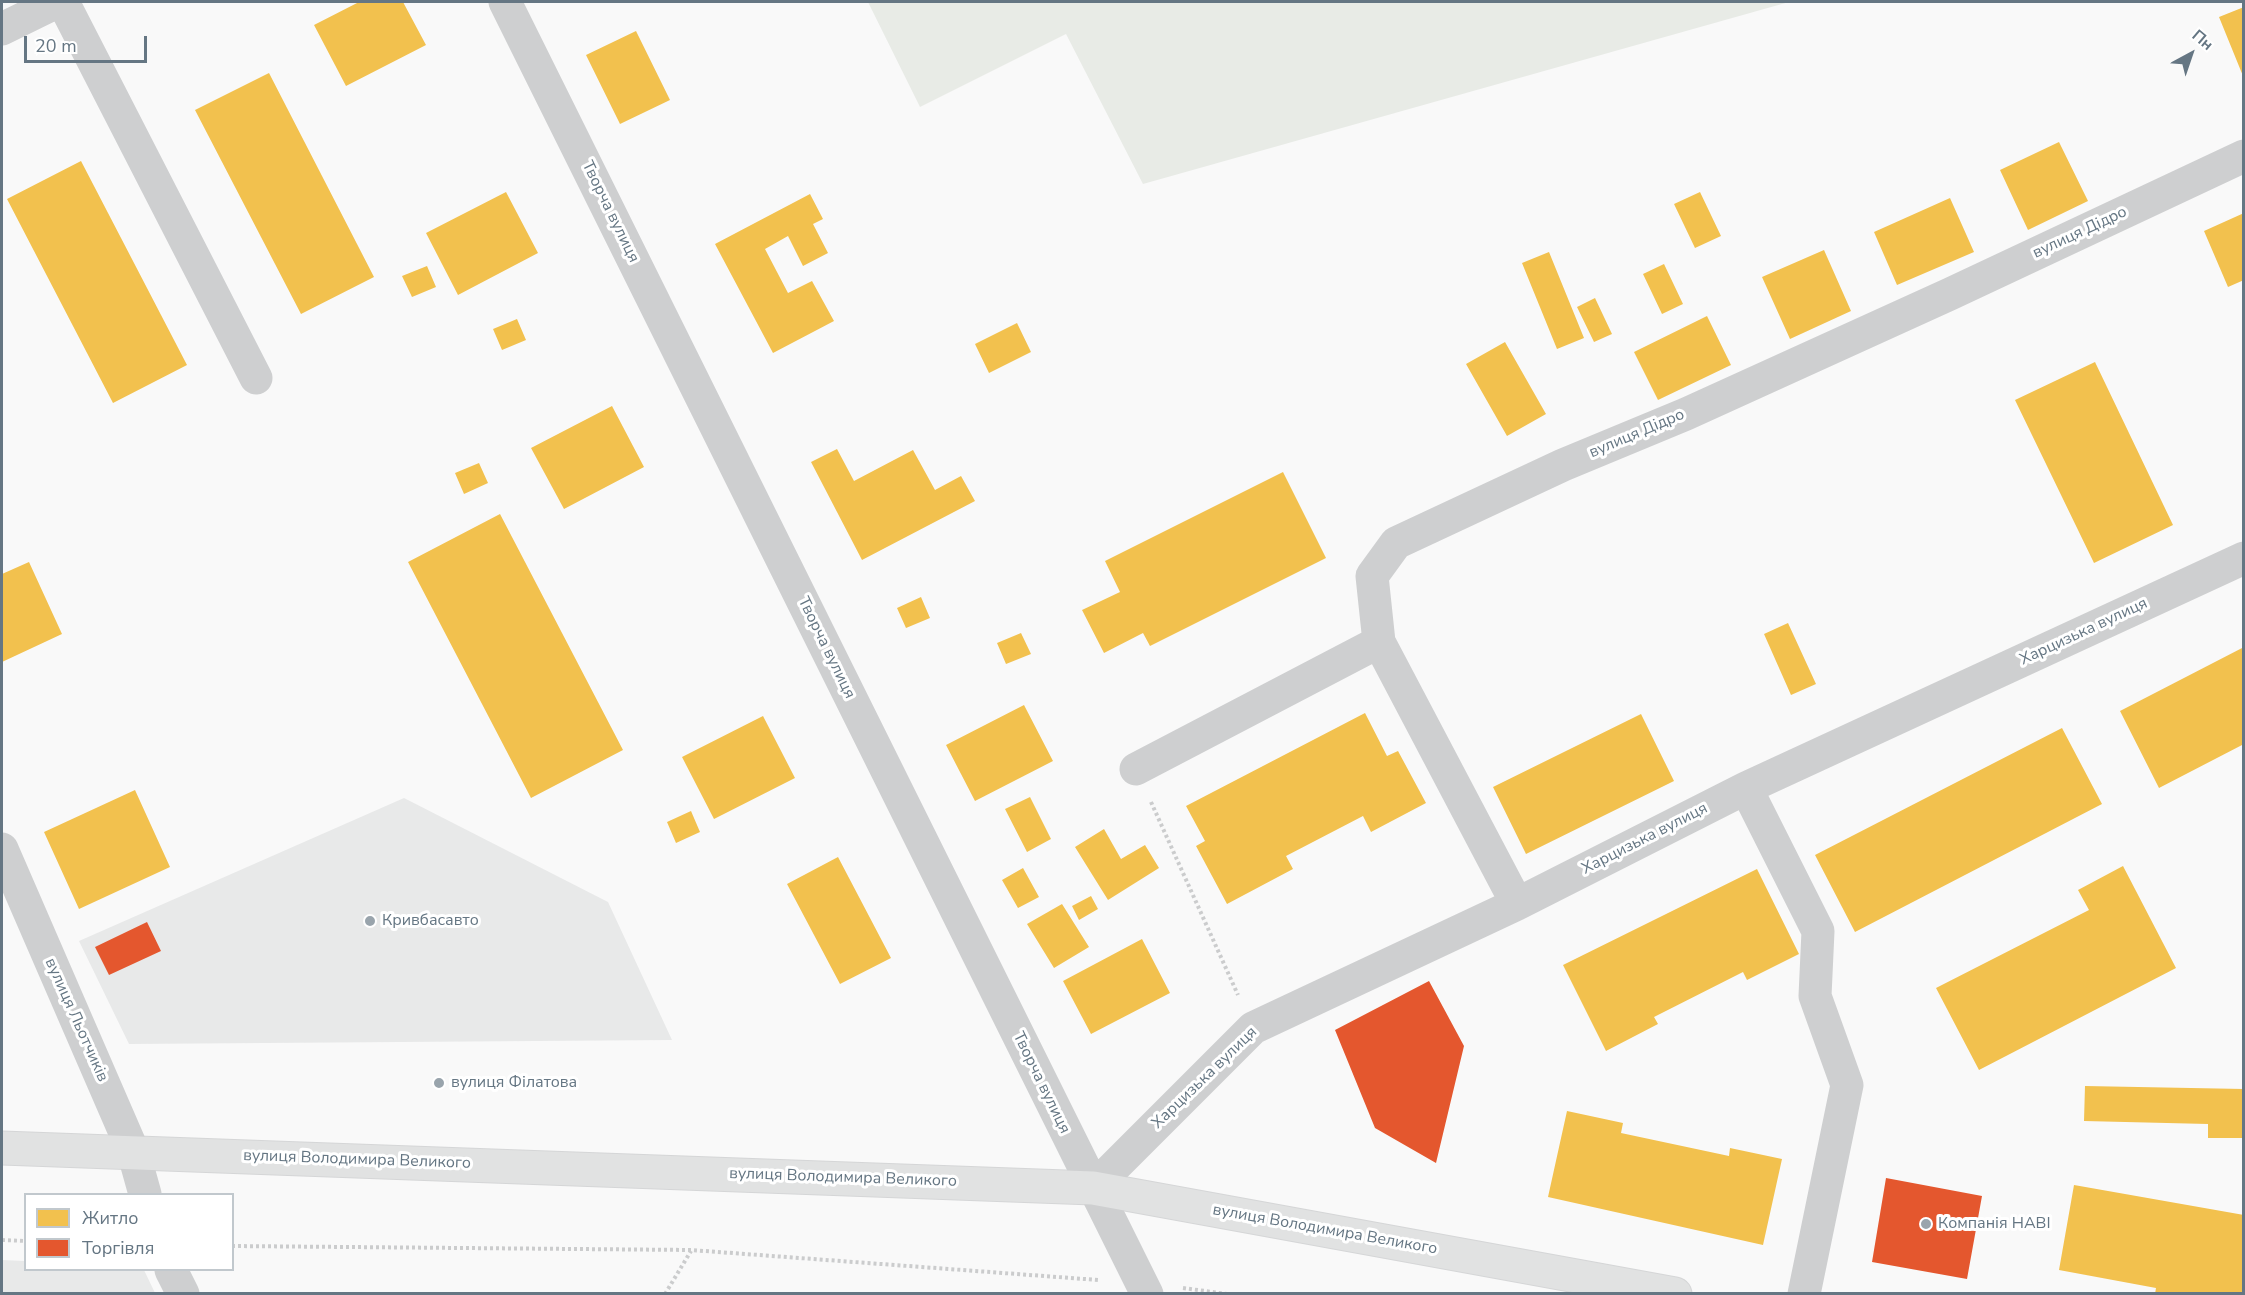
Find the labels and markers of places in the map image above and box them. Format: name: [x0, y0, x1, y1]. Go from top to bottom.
place label: Кривбасавто: [382, 911, 479, 931]
marker: Кривбасавто: [363, 914, 377, 928]
place label: вулиця Філатова: [451, 1073, 577, 1093]
marker: вулиця Філатова: [432, 1076, 446, 1090]
place label: Компанія НАВІ: [1938, 1214, 2050, 1234]
marker: Компанія НАВІ: [1919, 1217, 1933, 1231]

